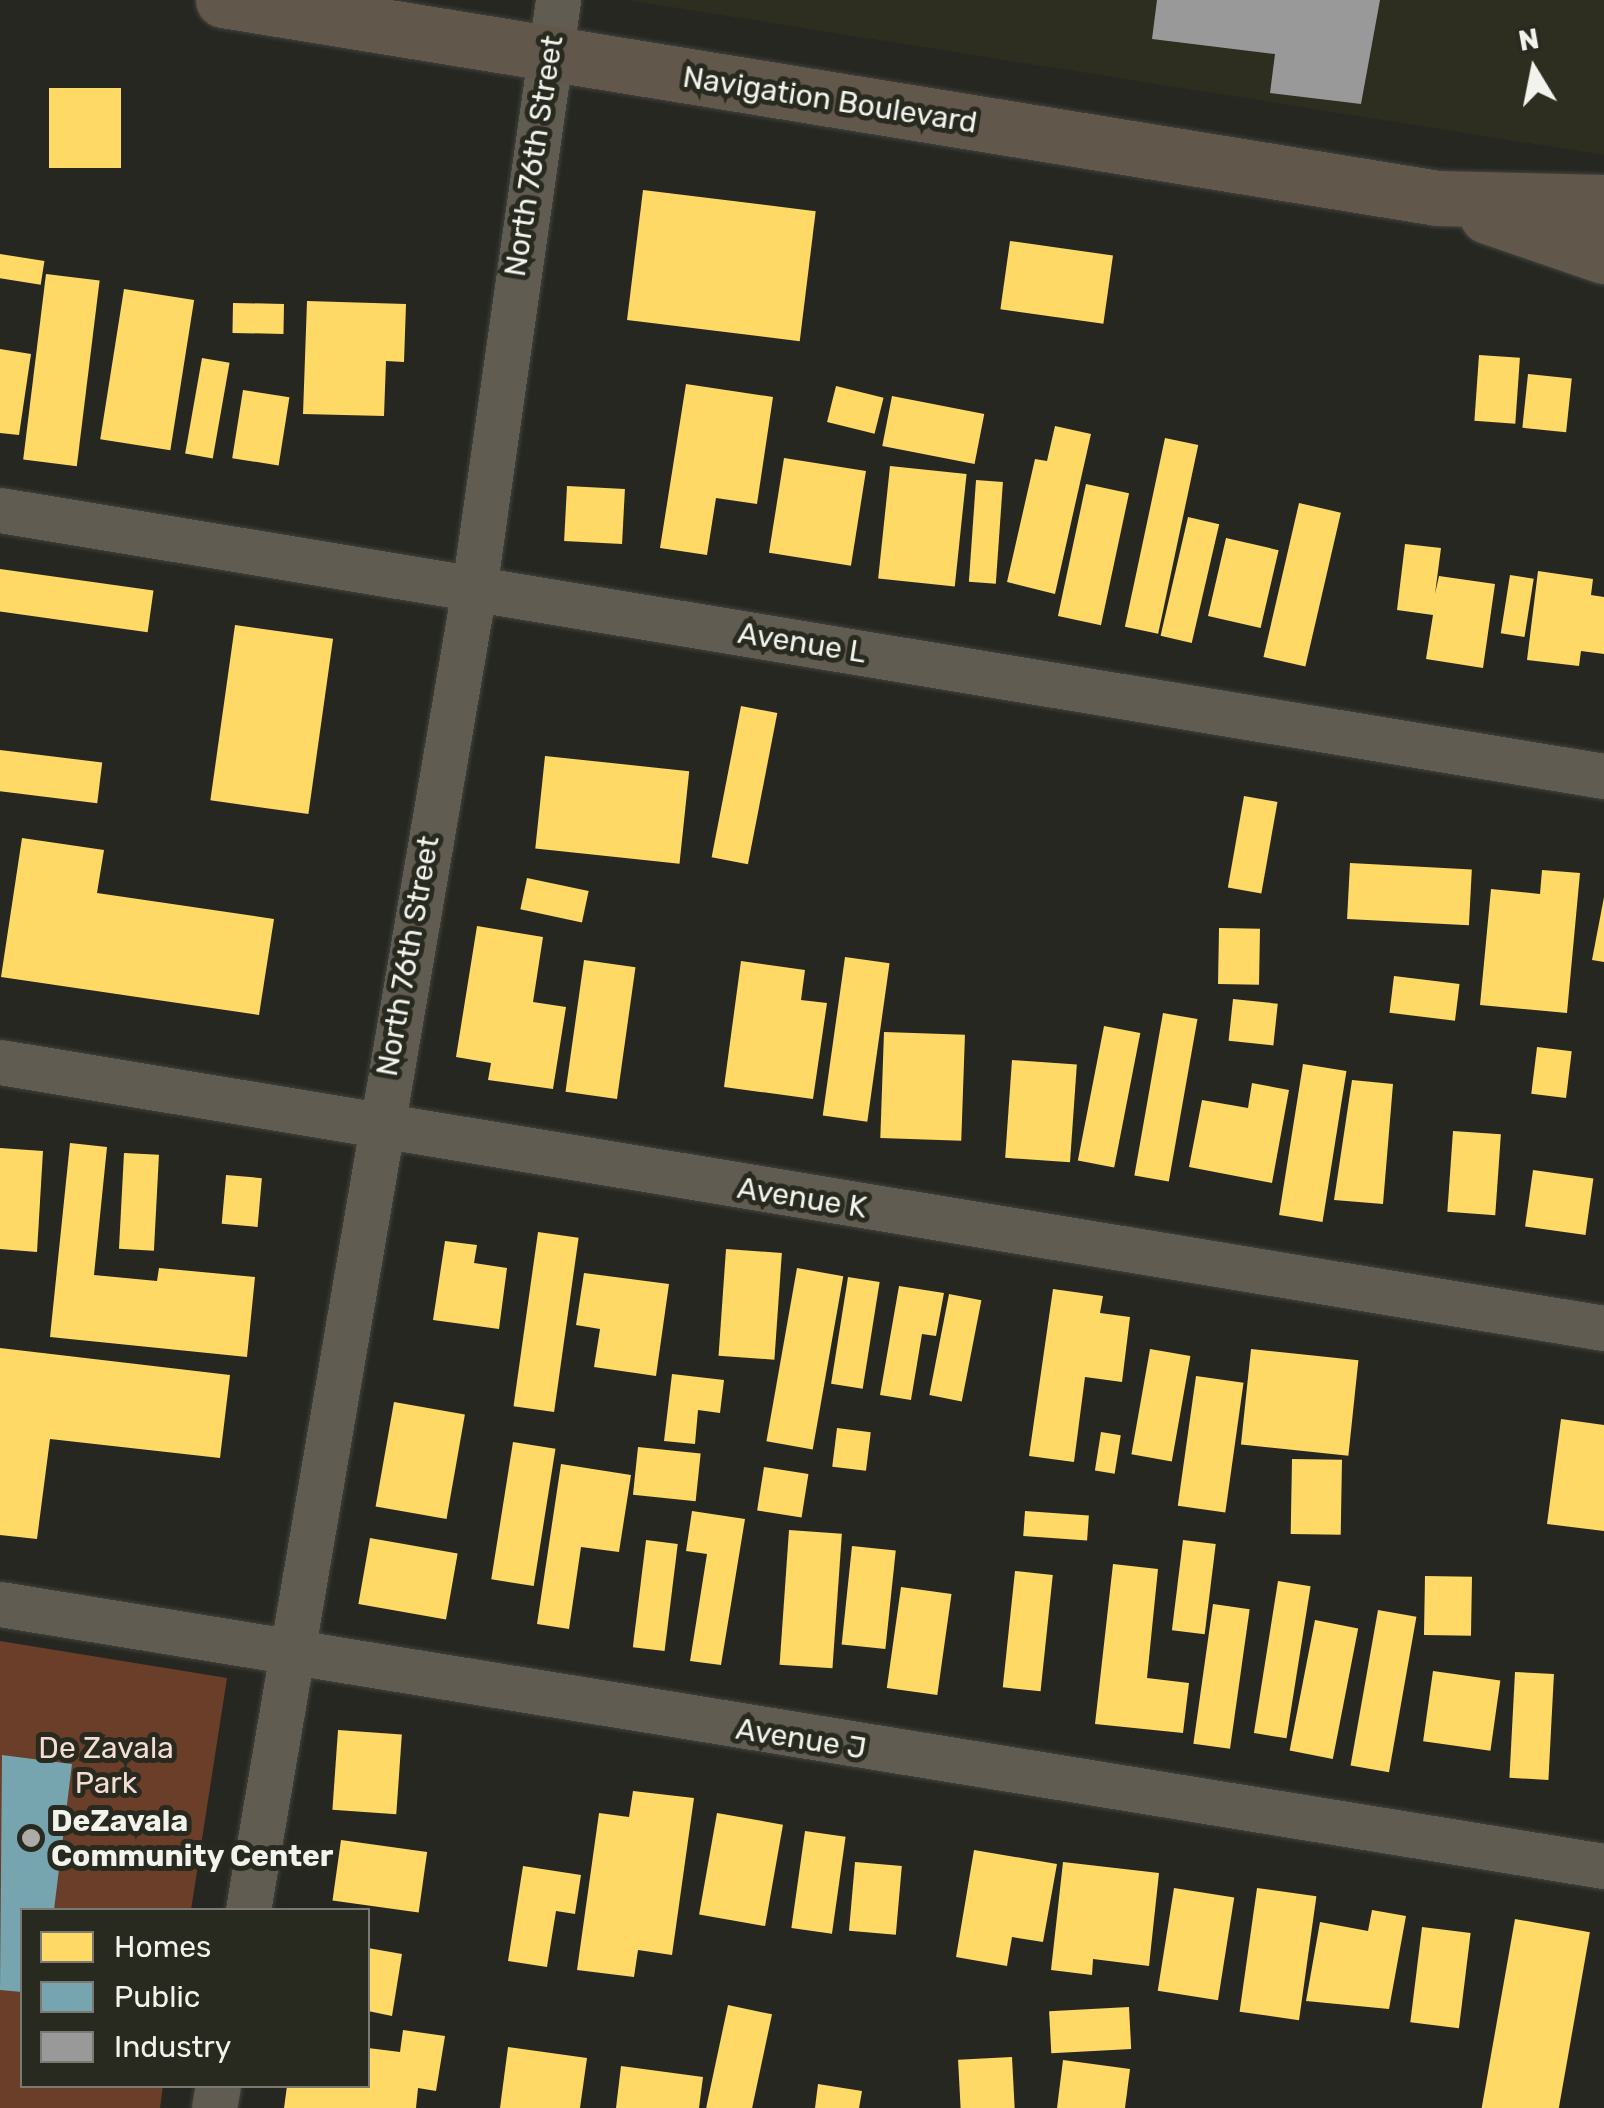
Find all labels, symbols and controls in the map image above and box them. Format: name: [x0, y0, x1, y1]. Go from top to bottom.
north arrow: [1484, 20, 1584, 120]
text: N: [1516, 22, 1541, 58]
street label: North 76th Street: [497, 33, 571, 279]
street label: Navigation Boulevard: [680, 59, 980, 141]
street label: Avenue L: [735, 615, 869, 671]
street label: North 76th Street: [369, 833, 447, 1079]
street label: Avenue K: [735, 1170, 869, 1226]
street label: Avenue J: [733, 1711, 869, 1767]
park label: De Zavala Park: [38, 1730, 174, 1800]
place label: DeZavala Community Center: [51, 1803, 334, 1874]
marker: DeZavala Community Center: [20, 1827, 42, 1849]
legend: [20, 1908, 370, 2088]
text: Homes: [114, 1929, 211, 1965]
text: Public: [114, 1979, 200, 2015]
text: Industry: [114, 2029, 231, 2065]

